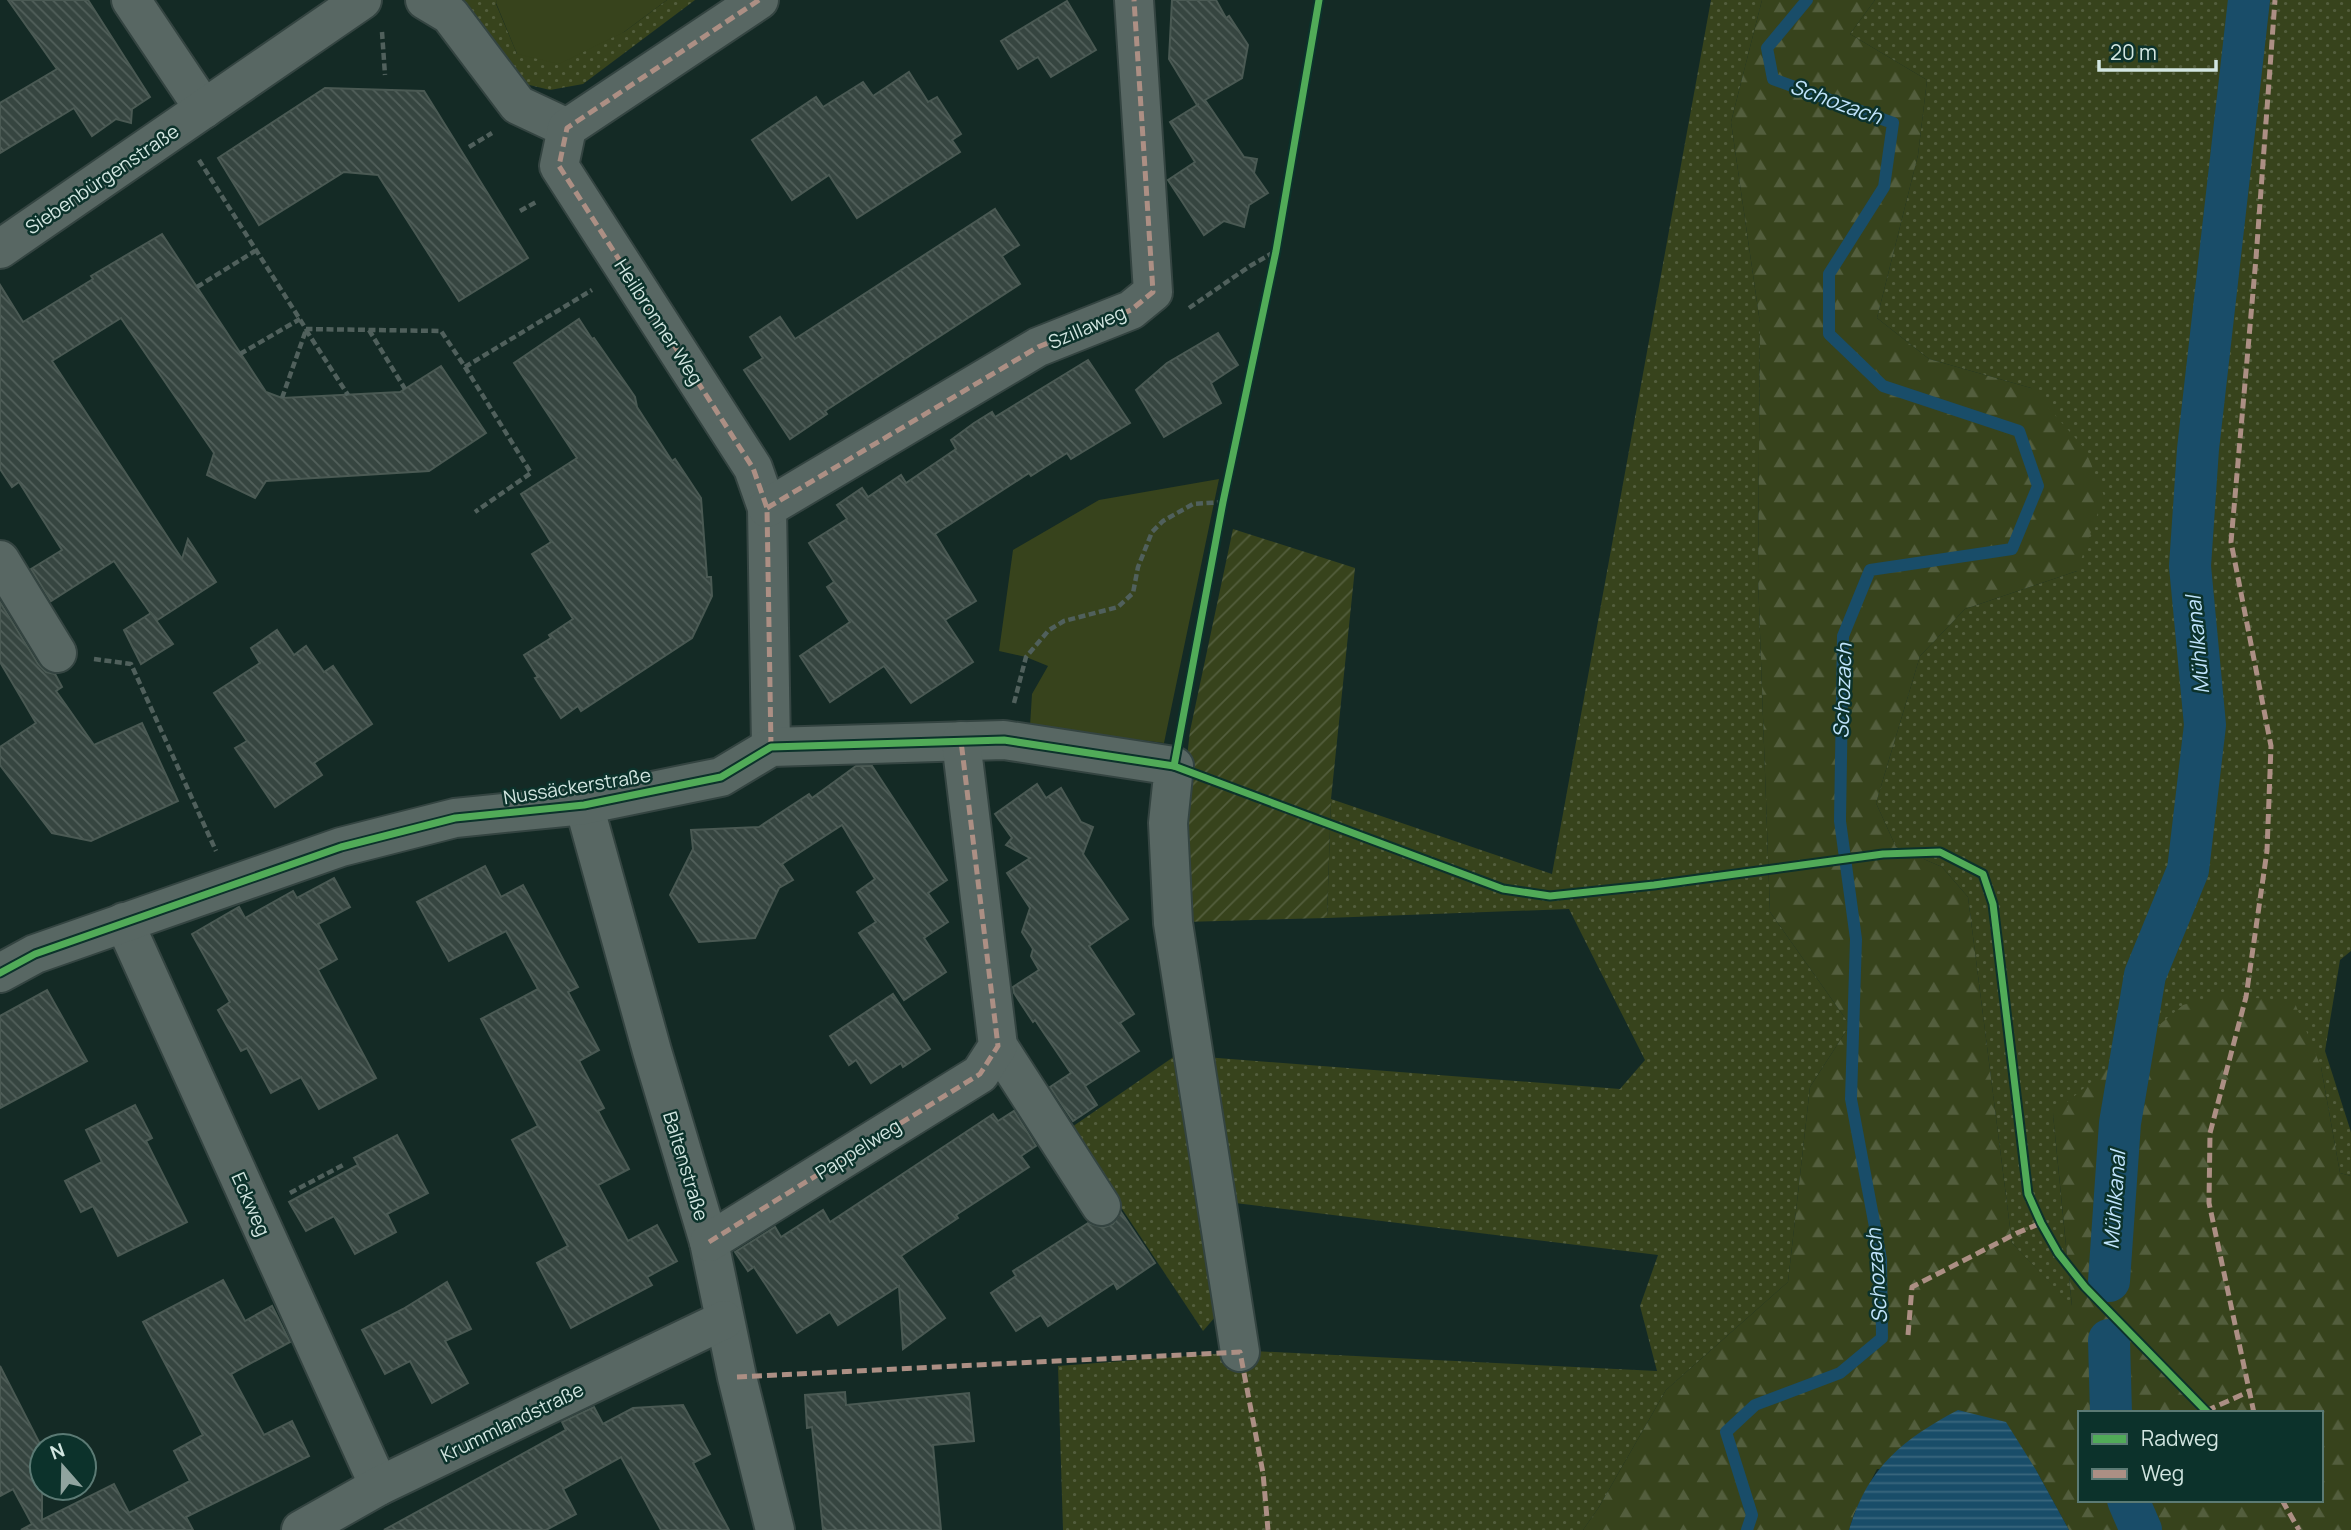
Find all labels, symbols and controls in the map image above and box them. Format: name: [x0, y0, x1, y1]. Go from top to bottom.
scale bar: [2099, 28, 2216, 72]
text: 20 m: [2110, 38, 2157, 66]
water label: Schozach: [1787, 72, 1887, 131]
street label: Siebenbürgenstraße: [20, 118, 184, 240]
street label: Heilbronner Weg: [609, 254, 709, 390]
street label: Szillaweg: [1044, 299, 1130, 355]
water label: Mühlkanal: [2178, 592, 2215, 695]
water label: Schozach: [1826, 641, 1858, 739]
street label: Nussäckerstraße: [501, 761, 653, 811]
street label: Baltenstraße: [657, 1108, 715, 1224]
street label: Pappelweg: [810, 1112, 906, 1186]
water label: Mühlkanal: [2097, 1147, 2132, 1250]
street label: Eckweg: [225, 1168, 277, 1240]
water label: Schozach: [1859, 1226, 1893, 1325]
street label: Krummlandstraße: [436, 1376, 588, 1468]
legend: [2078, 1411, 2323, 1502]
text: Radweg: [2141, 1424, 2219, 1452]
north arrow: [28, 1432, 98, 1502]
text: N: [46, 1436, 68, 1466]
text: Weg: [2141, 1459, 2184, 1487]

